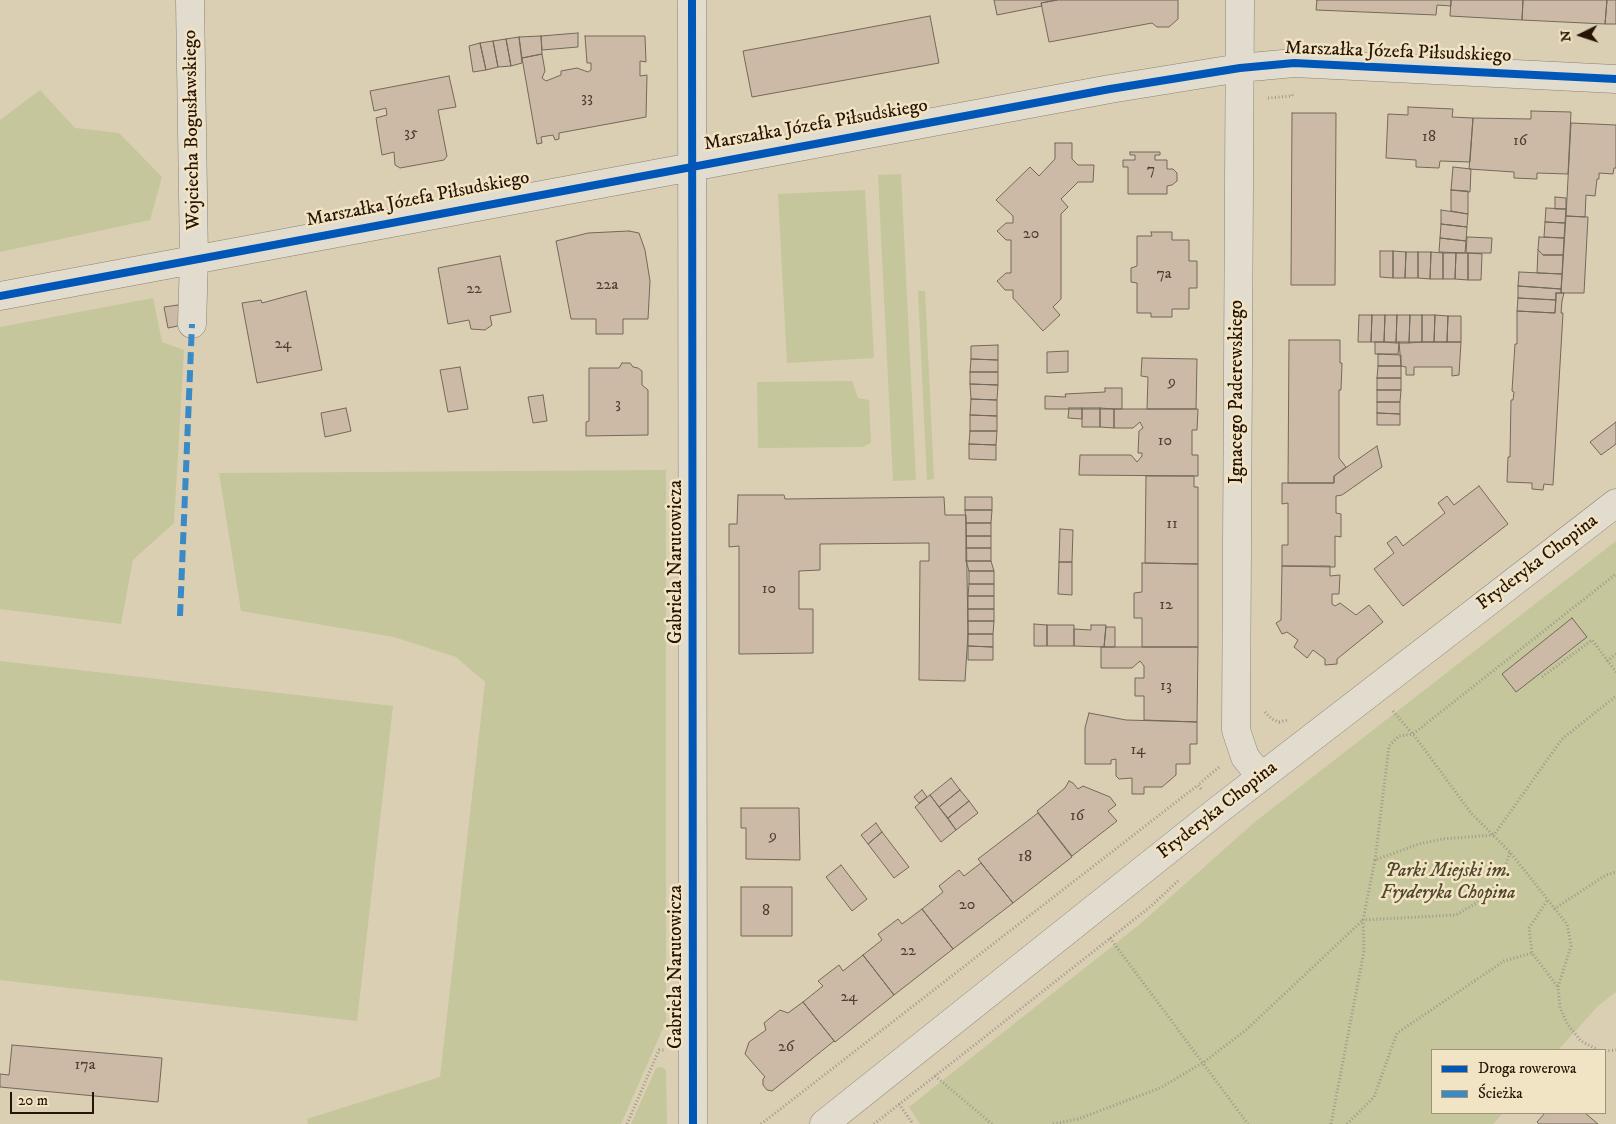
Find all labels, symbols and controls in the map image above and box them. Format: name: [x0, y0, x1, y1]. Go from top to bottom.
north arrow: [1556, 10, 1606, 60]
street label: Wojciecha Bogusławskiego: [180, 30, 206, 230]
text: N: [1557, 30, 1575, 42]
street label: Marszałka Józefa Piłsudskiego: [1284, 38, 1512, 68]
house number: 33: [581, 89, 593, 109]
street label: Marszałka Józefa Piłsudskiego: [702, 95, 930, 157]
house number: 35: [404, 124, 418, 144]
house number: 18: [1422, 128, 1436, 148]
house number: 16: [1513, 132, 1527, 152]
house number: 7: [1147, 161, 1155, 181]
street label: Marszałka Józefa Piłsudskiego: [304, 167, 532, 233]
house number: 20: [1023, 225, 1039, 245]
house number: 7a: [1156, 265, 1172, 285]
house number: 22a: [596, 276, 618, 296]
house number: 22: [466, 280, 482, 300]
street label: Ignacego Paderewskiego: [1227, 300, 1249, 484]
house number: 24: [274, 335, 292, 355]
house number: 9: [1168, 373, 1176, 393]
house number: 3: [615, 395, 621, 415]
house number: 10: [1158, 432, 1172, 452]
street label: Gabriela Narutowicza: [666, 480, 688, 644]
street label: Fryderyka Chopina: [1473, 510, 1603, 616]
house number: 11: [1166, 515, 1178, 535]
house number: 10: [762, 580, 776, 600]
house number: 12: [1159, 596, 1173, 616]
house number: 13: [1160, 677, 1172, 697]
house number: 14: [1130, 741, 1146, 761]
street label: Fryderyka Chopina: [1154, 757, 1282, 865]
house number: 16: [1070, 807, 1084, 827]
house number: 9: [769, 827, 777, 847]
house number: 18: [1018, 848, 1032, 868]
park label: Parki Miejski im. Fryderyka Chopina: [1381, 861, 1515, 905]
street label: Gabriela Narutowicza: [666, 885, 688, 1049]
house number: 20: [959, 896, 975, 916]
house number: 8: [762, 902, 770, 922]
house number: 22: [900, 942, 916, 962]
house number: 24: [840, 988, 858, 1008]
house number: 26: [778, 1038, 794, 1058]
legend: [1431, 1049, 1606, 1114]
house number: 17a: [74, 1056, 96, 1076]
text: Droga rowerowa: [1478, 1059, 1576, 1078]
scale bar: [12, 1082, 96, 1114]
text: Ścieżka: [1478, 1084, 1523, 1103]
text: 20 m: [18, 1091, 48, 1110]

